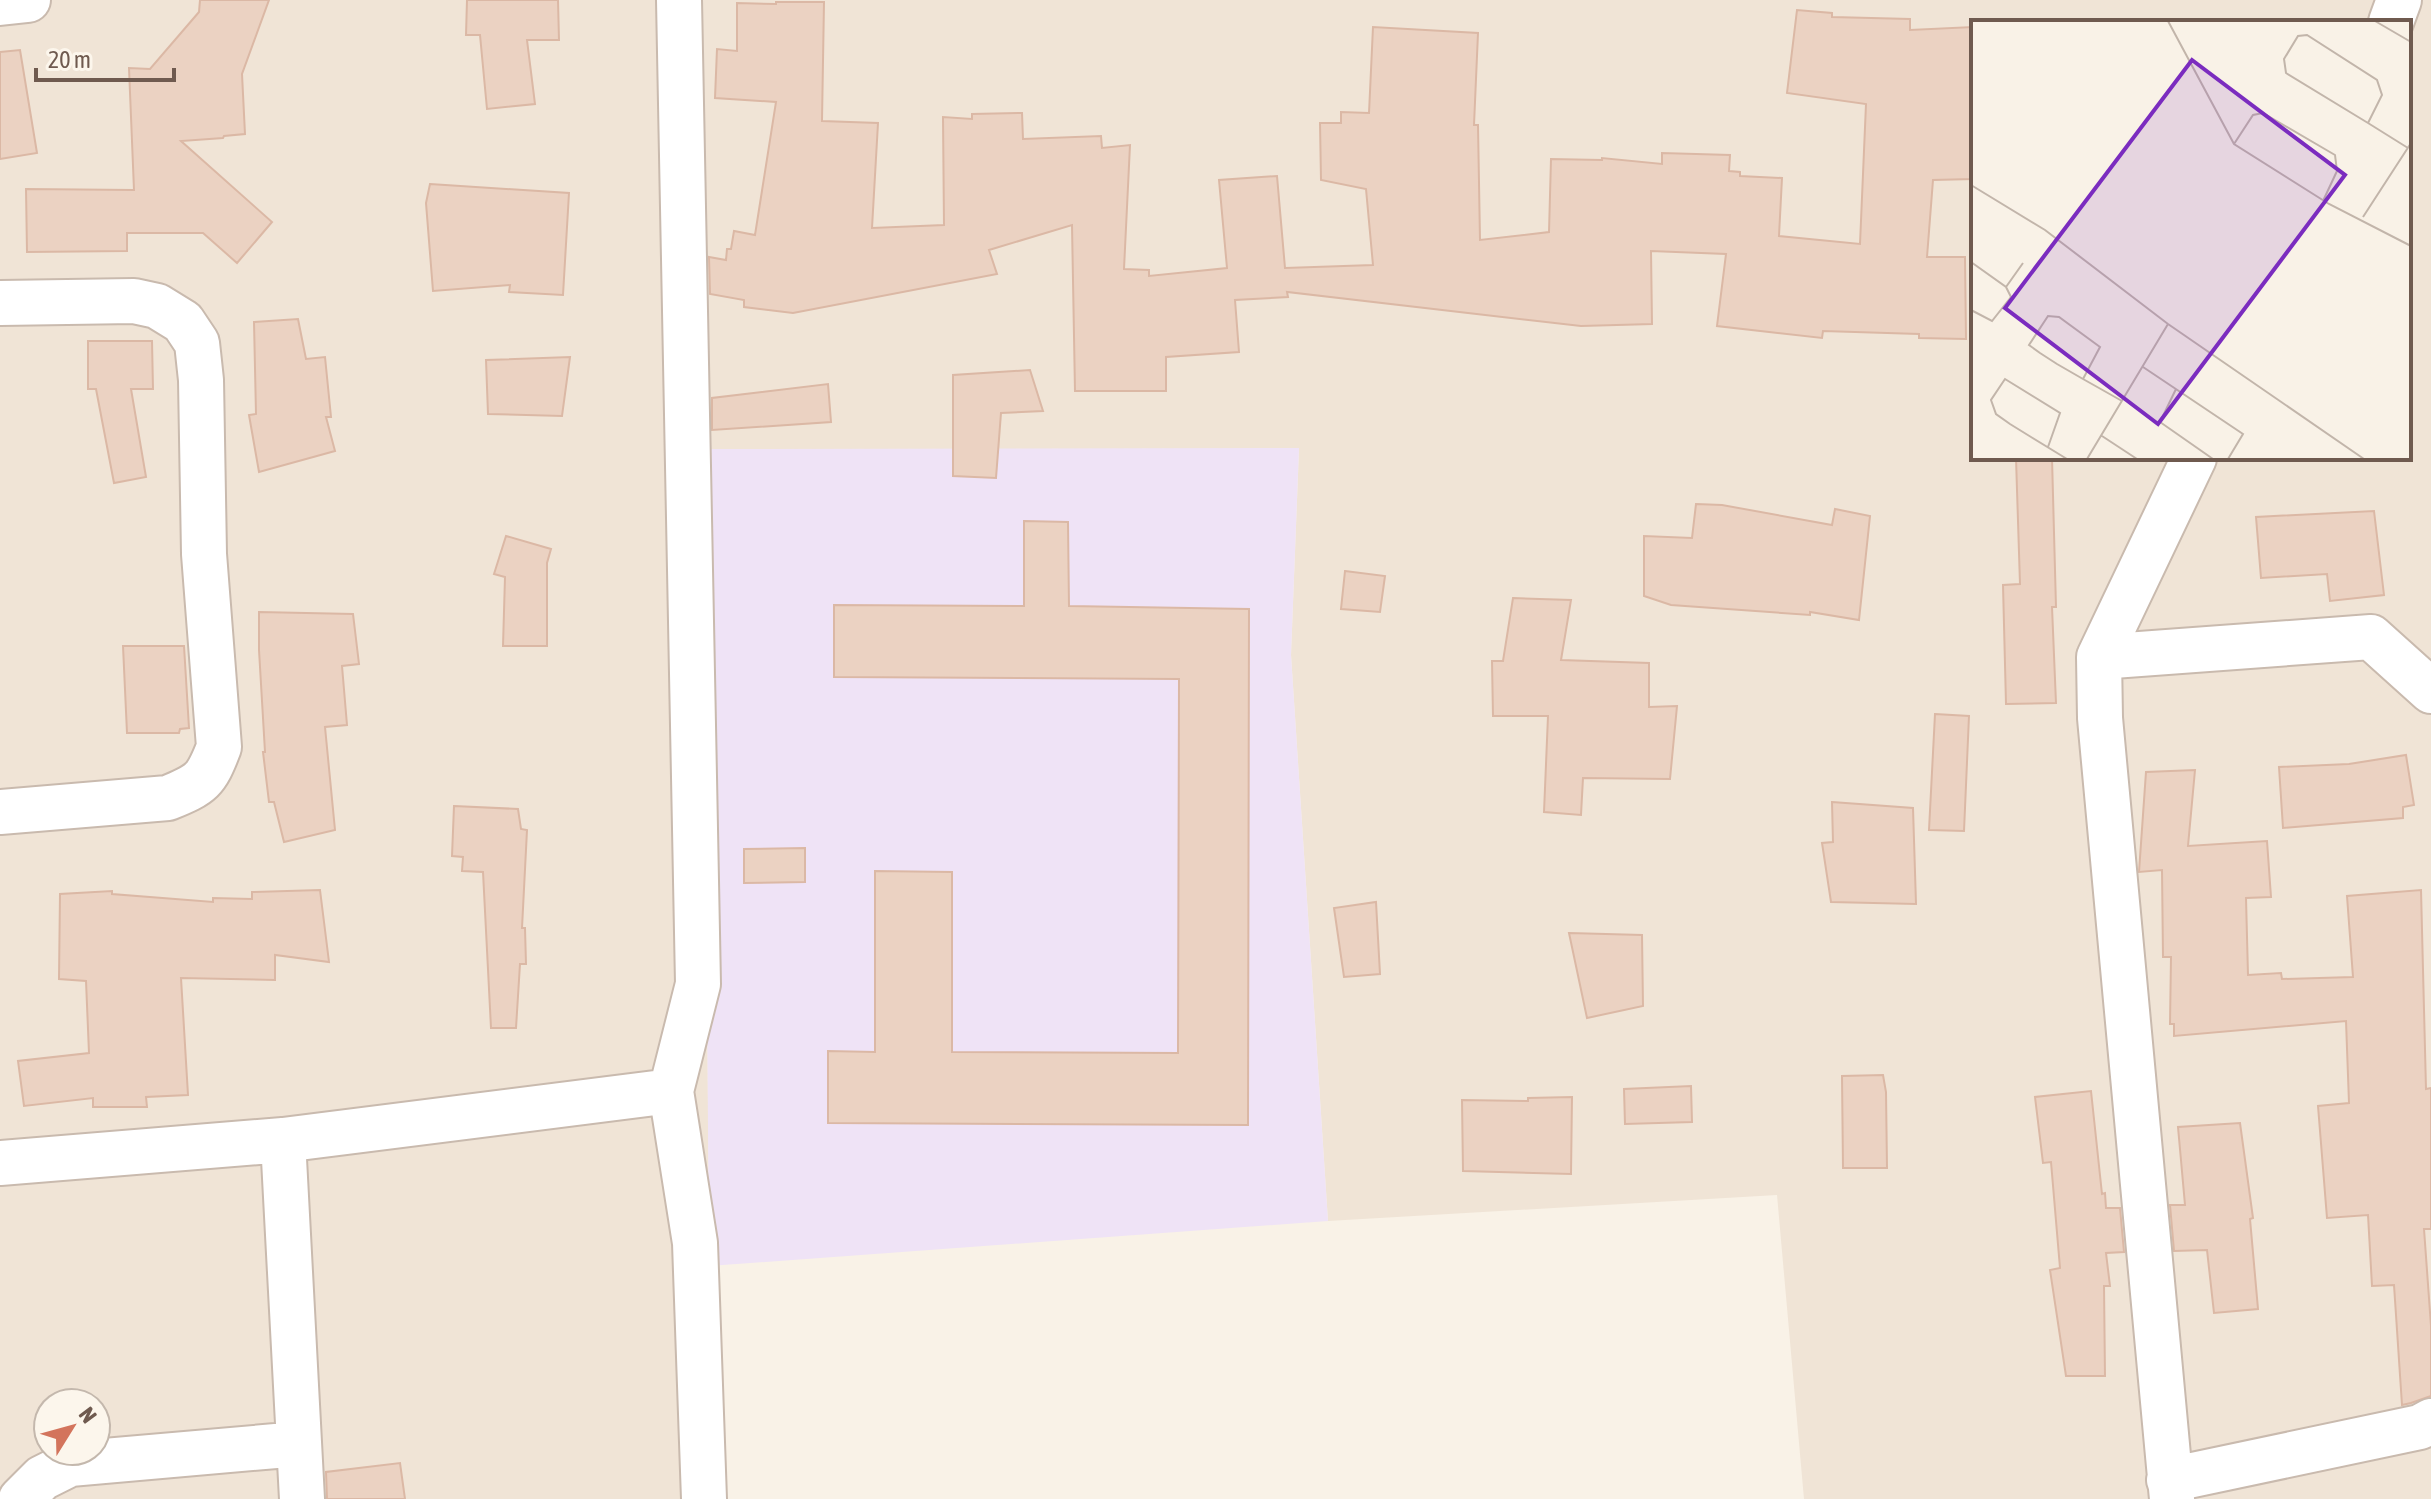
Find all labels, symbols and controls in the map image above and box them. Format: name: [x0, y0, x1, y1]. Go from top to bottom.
inset map: [1971, 20, 2411, 460]
scale bar: [36, 32, 174, 82]
text: 20 m: [48, 46, 91, 73]
north arrow: [32, 1387, 112, 1467]
text: N: [74, 1402, 102, 1428]

